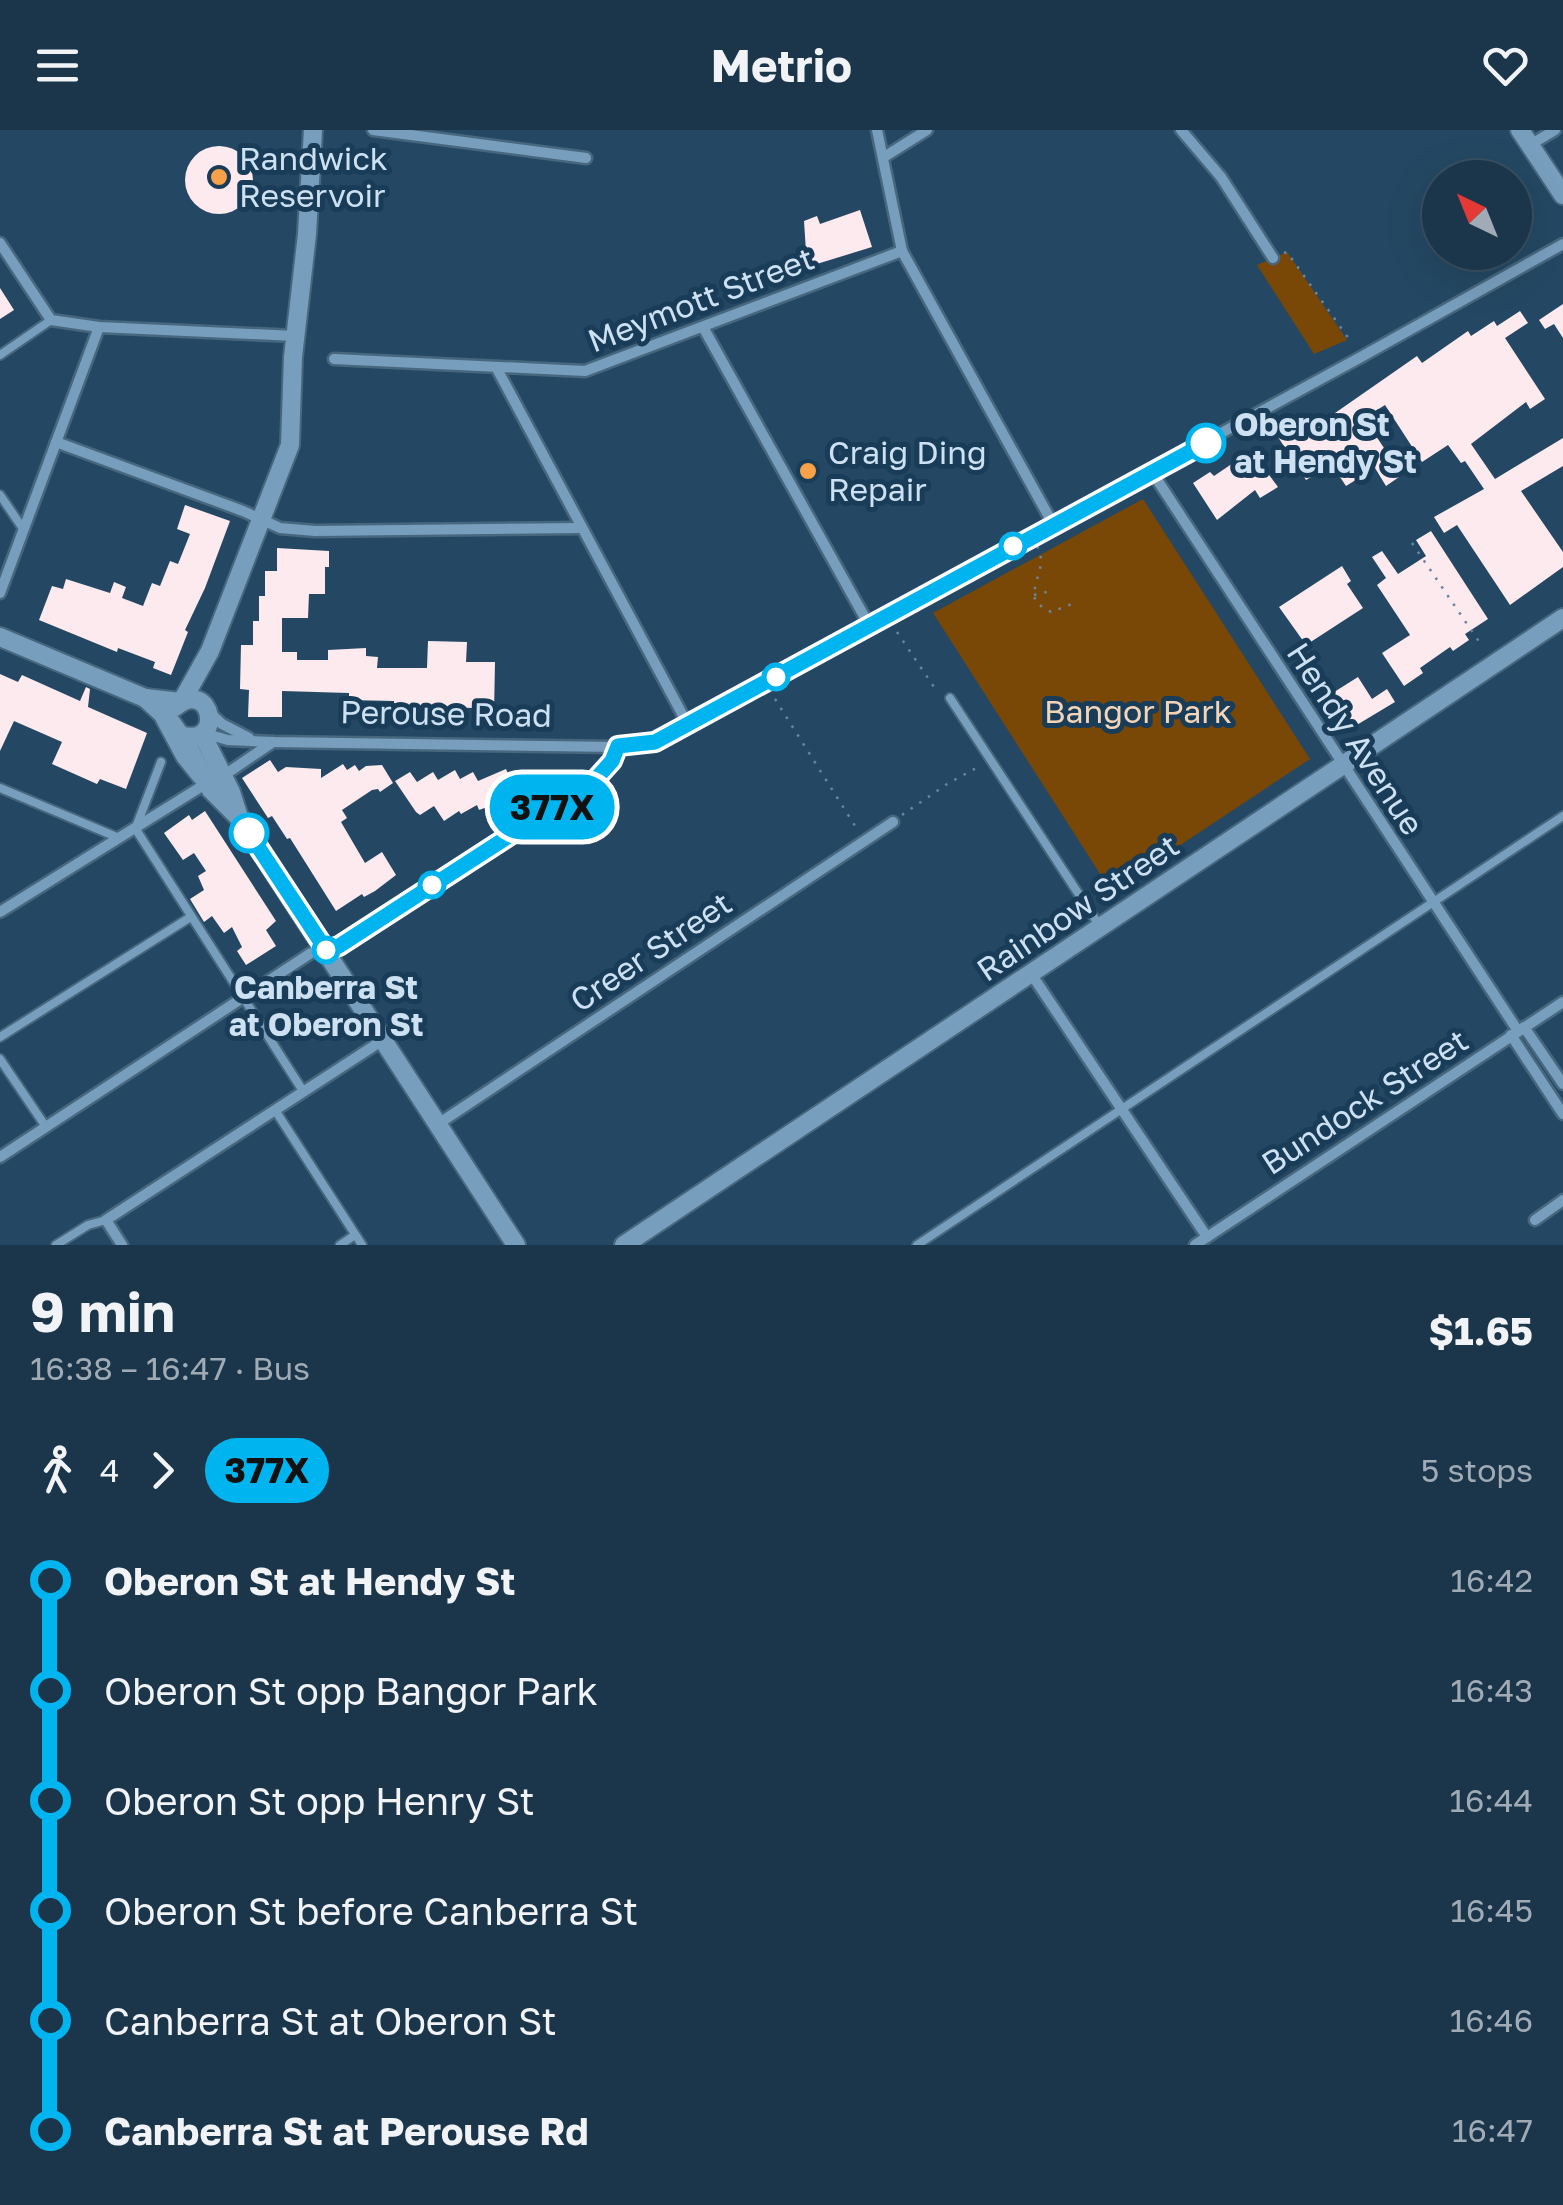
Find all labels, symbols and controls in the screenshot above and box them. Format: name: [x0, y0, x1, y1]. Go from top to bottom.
icon: menu: [30, 38, 85, 93]
text: Metrio: [711, 38, 852, 92]
icon: heart: [1478, 38, 1533, 93]
place label: Randwick Reservoir: [239, 139, 388, 214]
north arrow: [1422, 160, 1532, 270]
map controls: [1422, 160, 1532, 270]
marker: Randwick Reservoir: [208, 166, 230, 188]
street label: Meymott Street: [582, 239, 819, 360]
place label: Oberon St at Hendy St: [1234, 405, 1417, 480]
marker: Oberon St at Hendy St: [1187, 424, 1225, 462]
place label: Craig Ding Repair: [828, 433, 987, 508]
marker: Craig Ding Repair: [797, 460, 819, 482]
unlabelled marker: [1000, 533, 1026, 559]
street label: Hendy Avenue: [1280, 635, 1432, 842]
unlabelled marker: [763, 664, 789, 690]
street label: Perouse Road: [340, 692, 552, 734]
park label: Bangor Park: [1044, 692, 1232, 730]
line badge: 377X: [482, 774, 622, 840]
text: 377X: [510, 786, 594, 828]
unlabelled marker: [230, 814, 268, 852]
street label: Rainbow Street: [969, 826, 1185, 989]
unlabelled marker: [419, 872, 445, 898]
street label: Creer Street: [563, 883, 738, 1019]
marker: Canberra St at Oberon St: [313, 937, 339, 963]
place label: Canberra St at Oberon St: [228, 968, 424, 1043]
street label: Bundock Street: [1254, 1021, 1474, 1182]
text: 9 min: [30, 1278, 175, 1344]
text: $1.65: [1428, 1308, 1533, 1353]
text: 16:38 – 16:47 · Bus: [30, 1349, 310, 1387]
icon: walk: [30, 1443, 85, 1498]
icon: forward: [135, 1443, 190, 1498]
text: 377X: [225, 1449, 309, 1491]
text: 4: [100, 1451, 120, 1489]
text: 5 stops: [1421, 1451, 1533, 1489]
text: Oberon St at Hendy St: [104, 1558, 515, 1603]
text: 16:42: [1450, 1561, 1533, 1599]
text: Oberon St opp Bangor Park: [104, 1668, 598, 1713]
text: 16:43: [1450, 1671, 1533, 1709]
text: Oberon St opp Henry St: [104, 1778, 535, 1823]
text: 16:44: [1449, 1781, 1533, 1819]
text: Oberon St before Canberra St: [104, 1888, 638, 1933]
text: 16:45: [1450, 1891, 1533, 1929]
text: Canberra St at Oberon St: [104, 1998, 557, 2043]
text: 16:46: [1450, 2001, 1533, 2039]
text: Canberra St at Perouse Rd: [104, 2108, 589, 2153]
text: 16:47: [1452, 2111, 1533, 2149]

